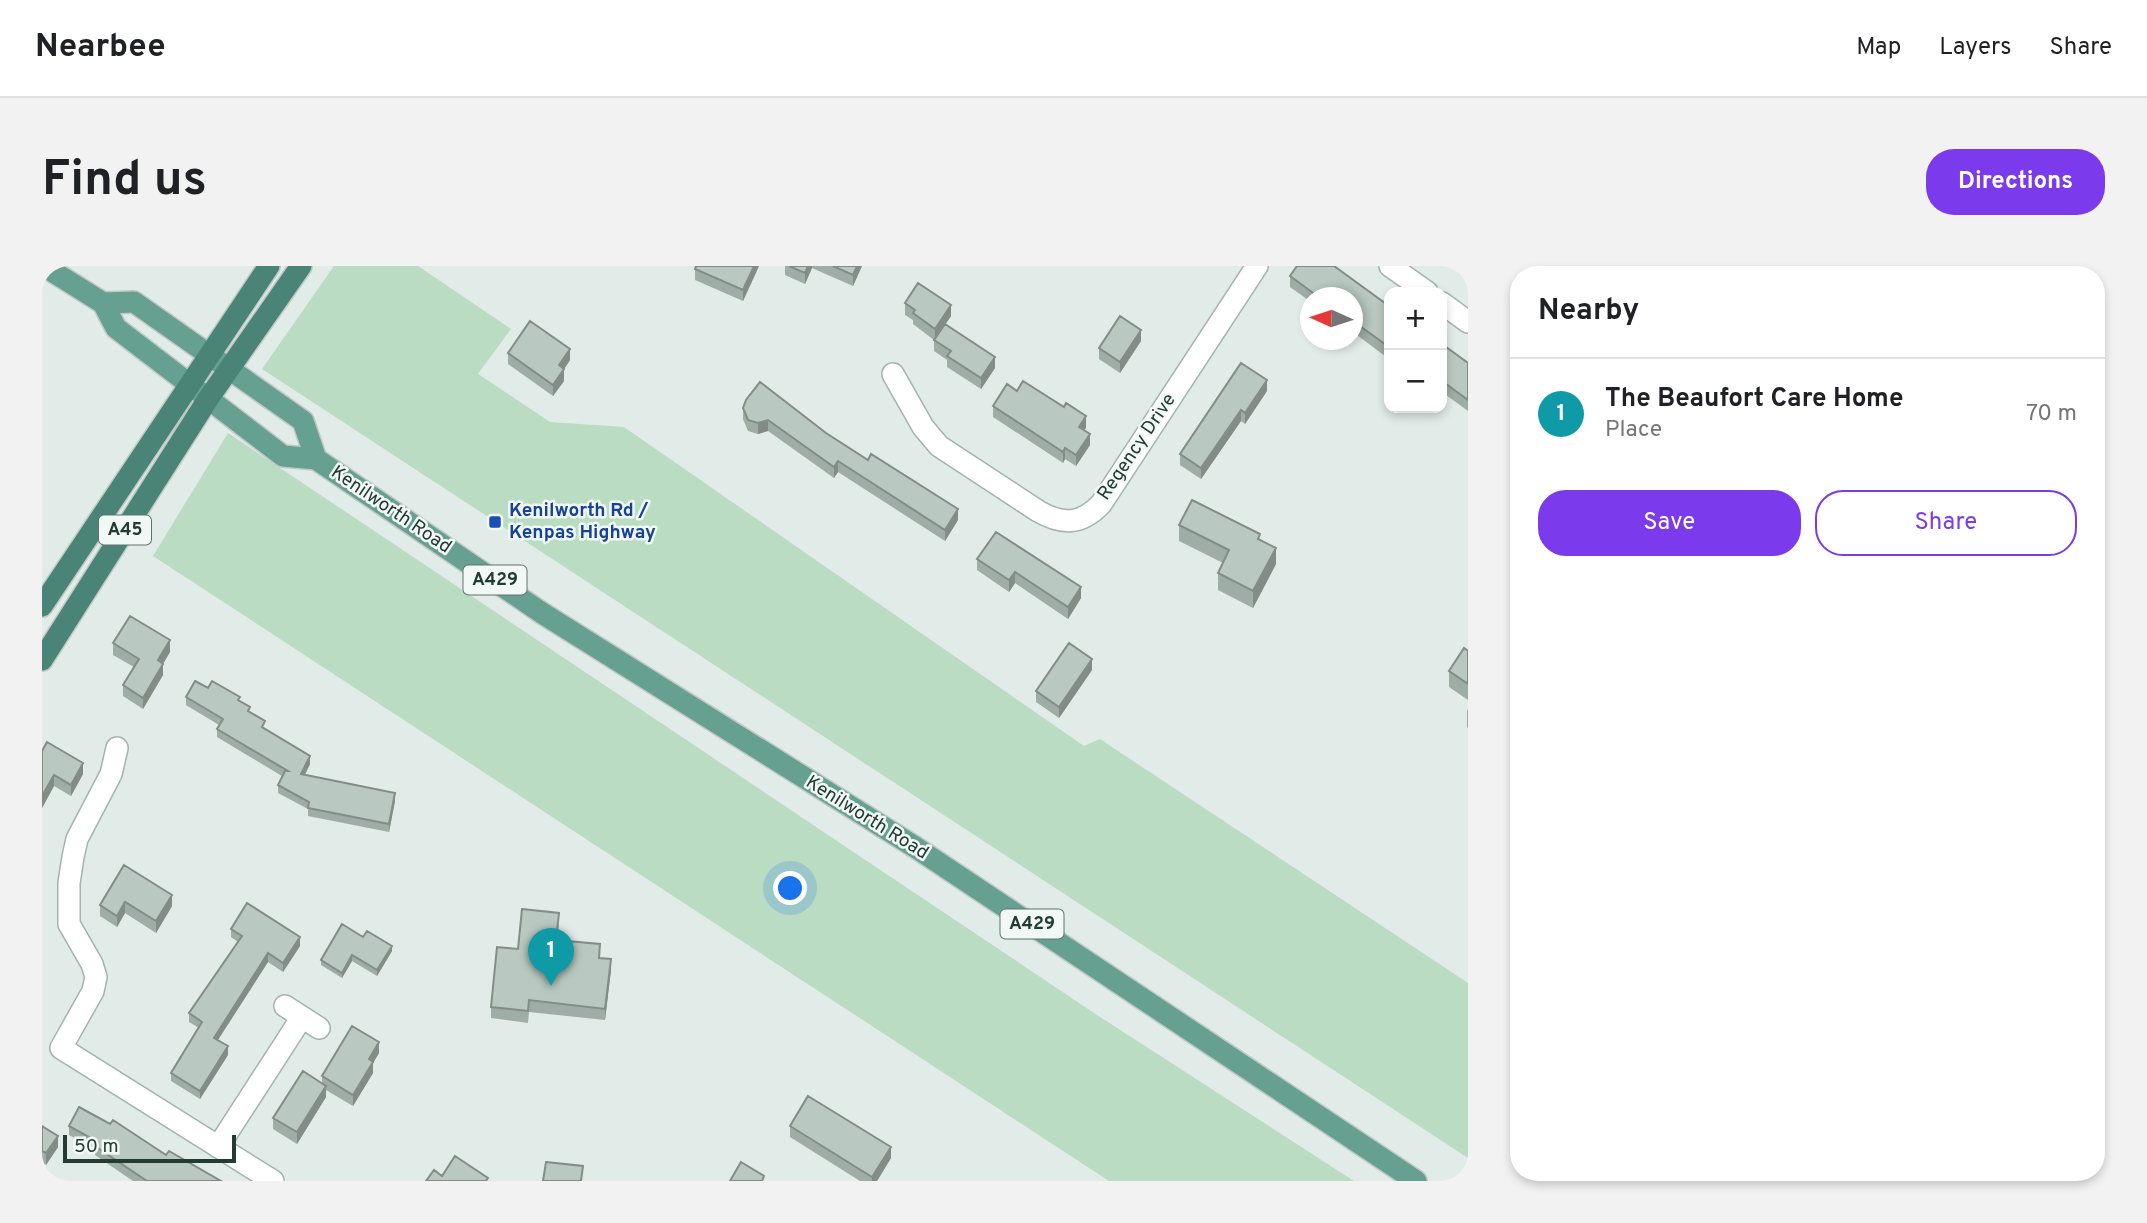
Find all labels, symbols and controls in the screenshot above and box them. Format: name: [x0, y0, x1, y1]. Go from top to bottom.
text: Nearbee: [35, 27, 166, 69]
text: Map: [1856, 33, 1901, 63]
text: Layers: [1939, 33, 2011, 63]
text: Share: [2049, 33, 2112, 63]
button: Directions: [1926, 149, 2105, 215]
text: Find us: [42, 151, 207, 213]
north arrow: [1300, 287, 1363, 350]
map controls: [1384, 287, 1447, 413]
button: +: [1384, 287, 1447, 350]
text: Nearby: [1538, 293, 1639, 330]
button: −: [1384, 350, 1447, 413]
text: The Beaufort Care Home: [1605, 383, 1904, 416]
street label: Regency Drive: [1092, 389, 1182, 505]
text: 1: [1556, 400, 1566, 429]
text: 70 m: [2026, 400, 2077, 429]
text: Place: [1605, 416, 1662, 445]
street label: Kenilworth Road: [326, 461, 456, 559]
button: Save: [1538, 490, 1801, 556]
button: Share: [1815, 490, 2077, 556]
place label: Kenilworth Rd / Kenpas Highway: [509, 499, 656, 545]
marker: Kenilworth Rd / Kenpas Highway: [487, 514, 503, 530]
road number: A45: [99, 516, 151, 544]
road number: A429: [463, 566, 526, 594]
street label: Kenilworth Road: [801, 771, 933, 865]
your location: [773, 871, 807, 905]
road number: A429: [1000, 910, 1063, 938]
pin: 1: [528, 928, 574, 986]
scale bar: [63, 1132, 236, 1164]
text: 50 m: [74, 1135, 119, 1159]

